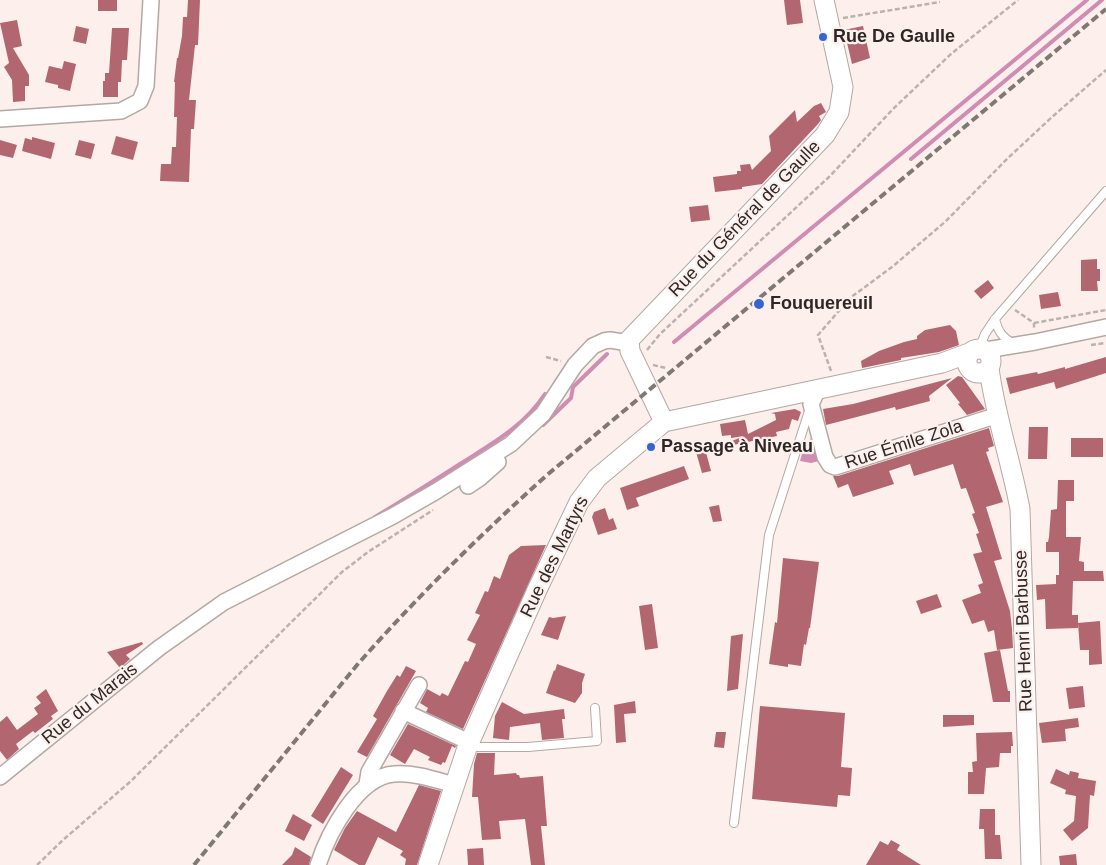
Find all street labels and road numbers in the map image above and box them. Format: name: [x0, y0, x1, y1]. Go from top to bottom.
street label: Rue du Général de Gaulle: [665, 136, 825, 302]
street label: Rue Émile Zola: [842, 416, 966, 474]
street label: Rue des Martyrs: [516, 493, 594, 621]
street label: Rue Henri Barbusse: [1010, 550, 1038, 712]
street label: Rue du Marais: [38, 659, 142, 749]

